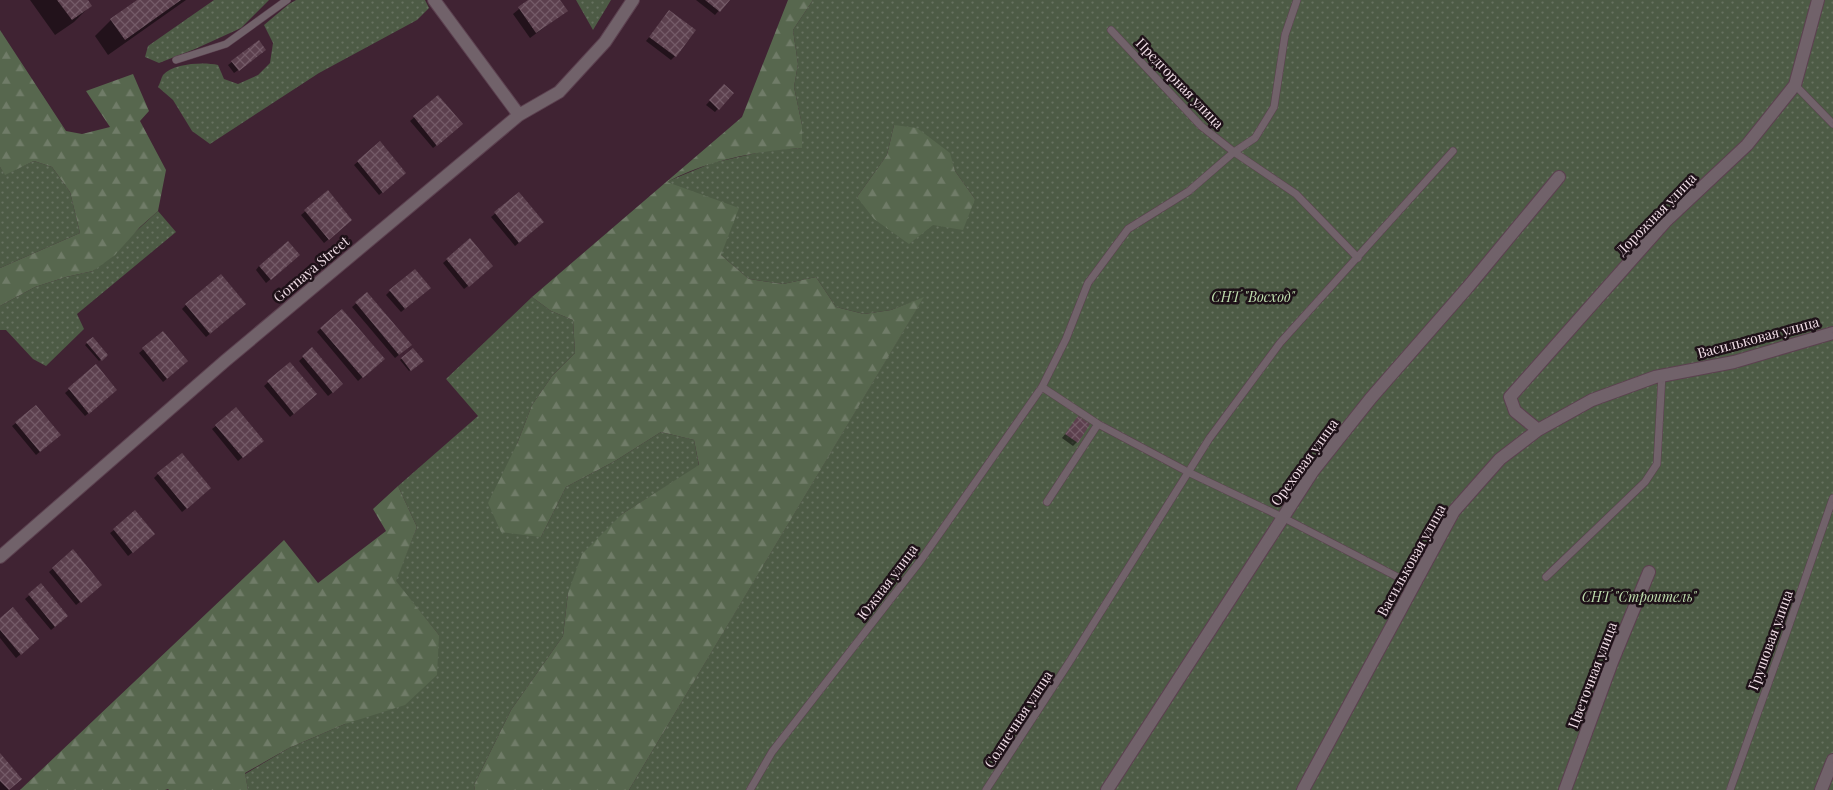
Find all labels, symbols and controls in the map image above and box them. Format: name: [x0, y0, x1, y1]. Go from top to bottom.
street label: Предгорная улица: [1132, 34, 1228, 132]
street label: Дорожная улица: [1612, 169, 1700, 259]
street label: Gornaya Street: [269, 231, 354, 306]
park label: СНТ "Восход": [1211, 287, 1296, 306]
street label: Васильковая улица: [1695, 312, 1821, 362]
street label: Ореховая улица: [1266, 415, 1342, 509]
street label: Васильковая улица: [1372, 501, 1450, 619]
street label: Южная улица: [852, 540, 922, 624]
park label: СНТ "Строитель": [1582, 587, 1697, 606]
street label: Грушовая улица: [1743, 587, 1797, 693]
street label: Цветочная улица: [1563, 619, 1621, 731]
street label: Солнечная улица: [980, 667, 1056, 771]

